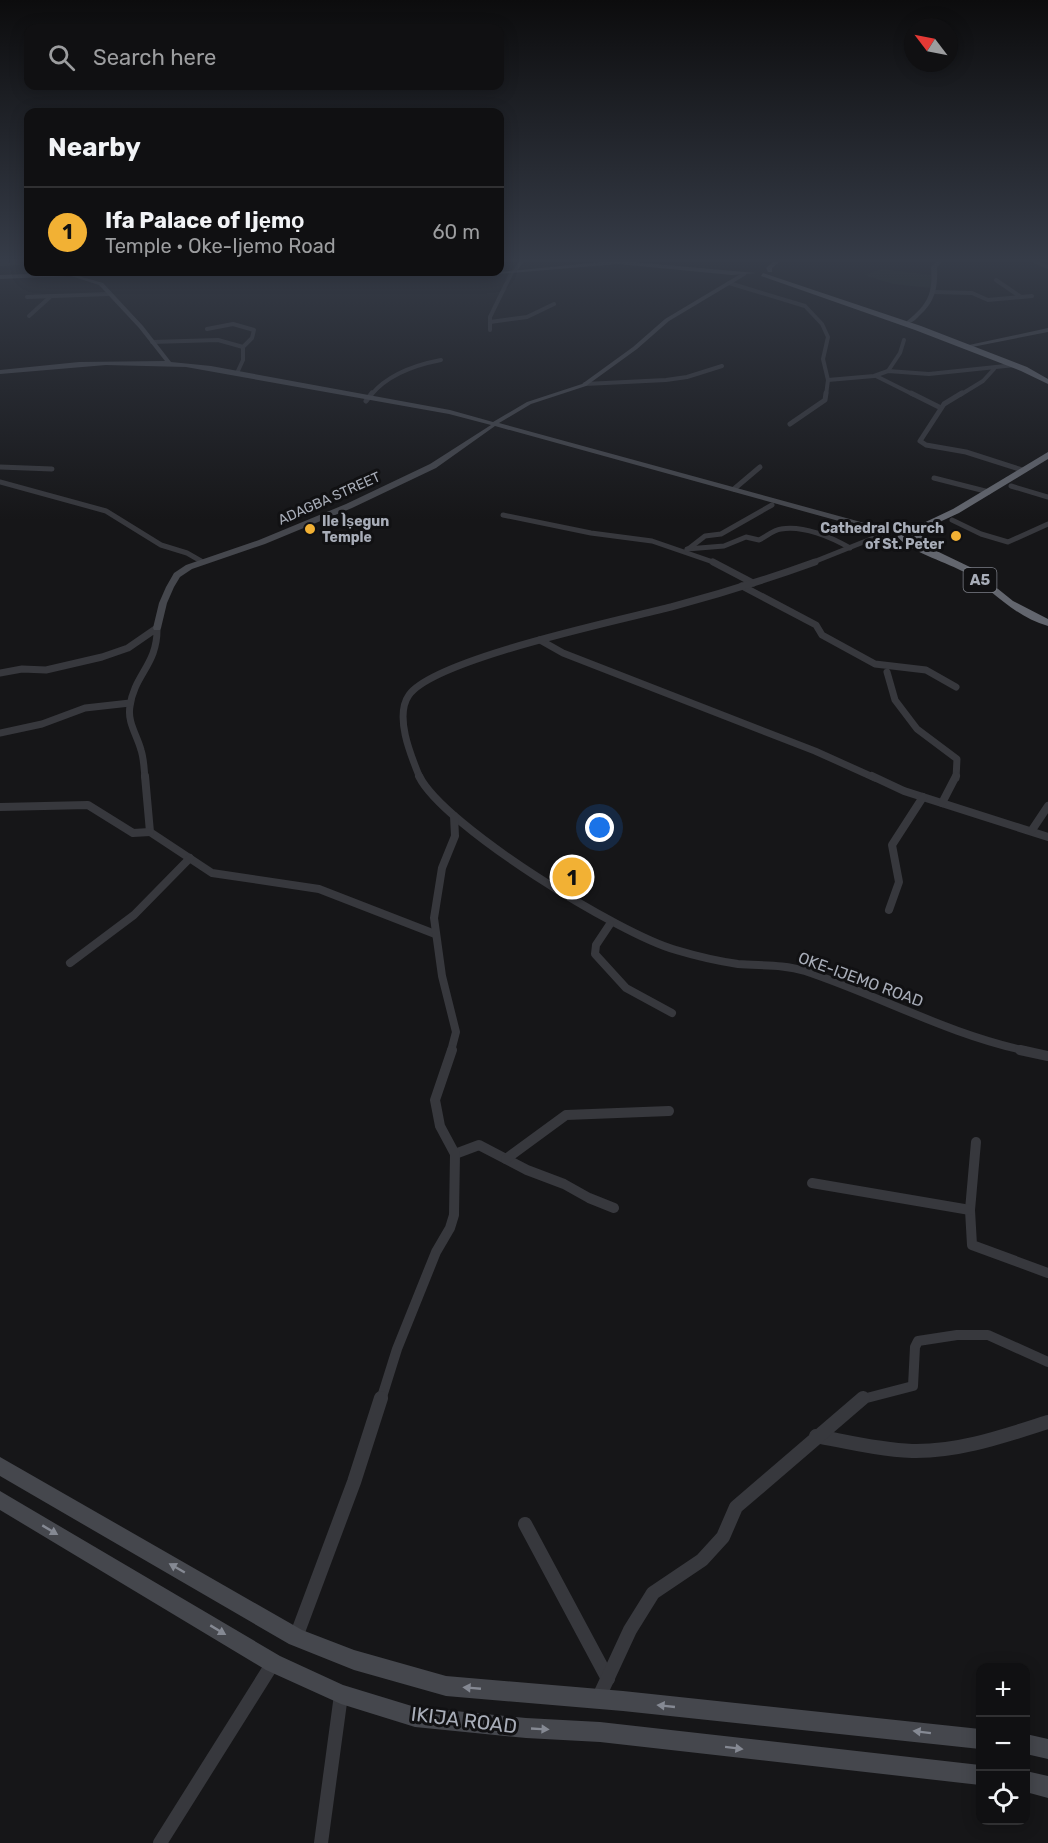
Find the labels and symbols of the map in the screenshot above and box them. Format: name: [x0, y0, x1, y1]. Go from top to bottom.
north arrow: [904, 18, 958, 72]
street label: ADAGBA STREET: [275, 468, 383, 529]
place label: Ile Ìṣegun Temple: [322, 512, 389, 546]
place label: Cathedral Church of St. Peter: [820, 520, 945, 553]
marker: Ile Ìṣegun Temple: [303, 522, 317, 536]
marker: Cathedral Church of St. Peter: [949, 529, 963, 543]
road number: A5: [964, 568, 996, 592]
your location: [585, 813, 614, 842]
pin: 1: [552, 854, 592, 900]
street label: OKE-IJEMO ROAD: [796, 948, 926, 1011]
one-way arrow: [42, 1525, 58, 1536]
one-way arrow: [169, 1563, 185, 1574]
one-way arrow: [210, 1624, 226, 1635]
one-way arrow: [462, 1683, 481, 1693]
one-way arrow: [656, 1701, 675, 1710]
street label: IKIJA ROAD: [410, 1702, 518, 1738]
one-way arrow: [530, 1724, 549, 1734]
one-way arrow: [913, 1727, 932, 1737]
one-way arrow: [725, 1743, 744, 1753]

